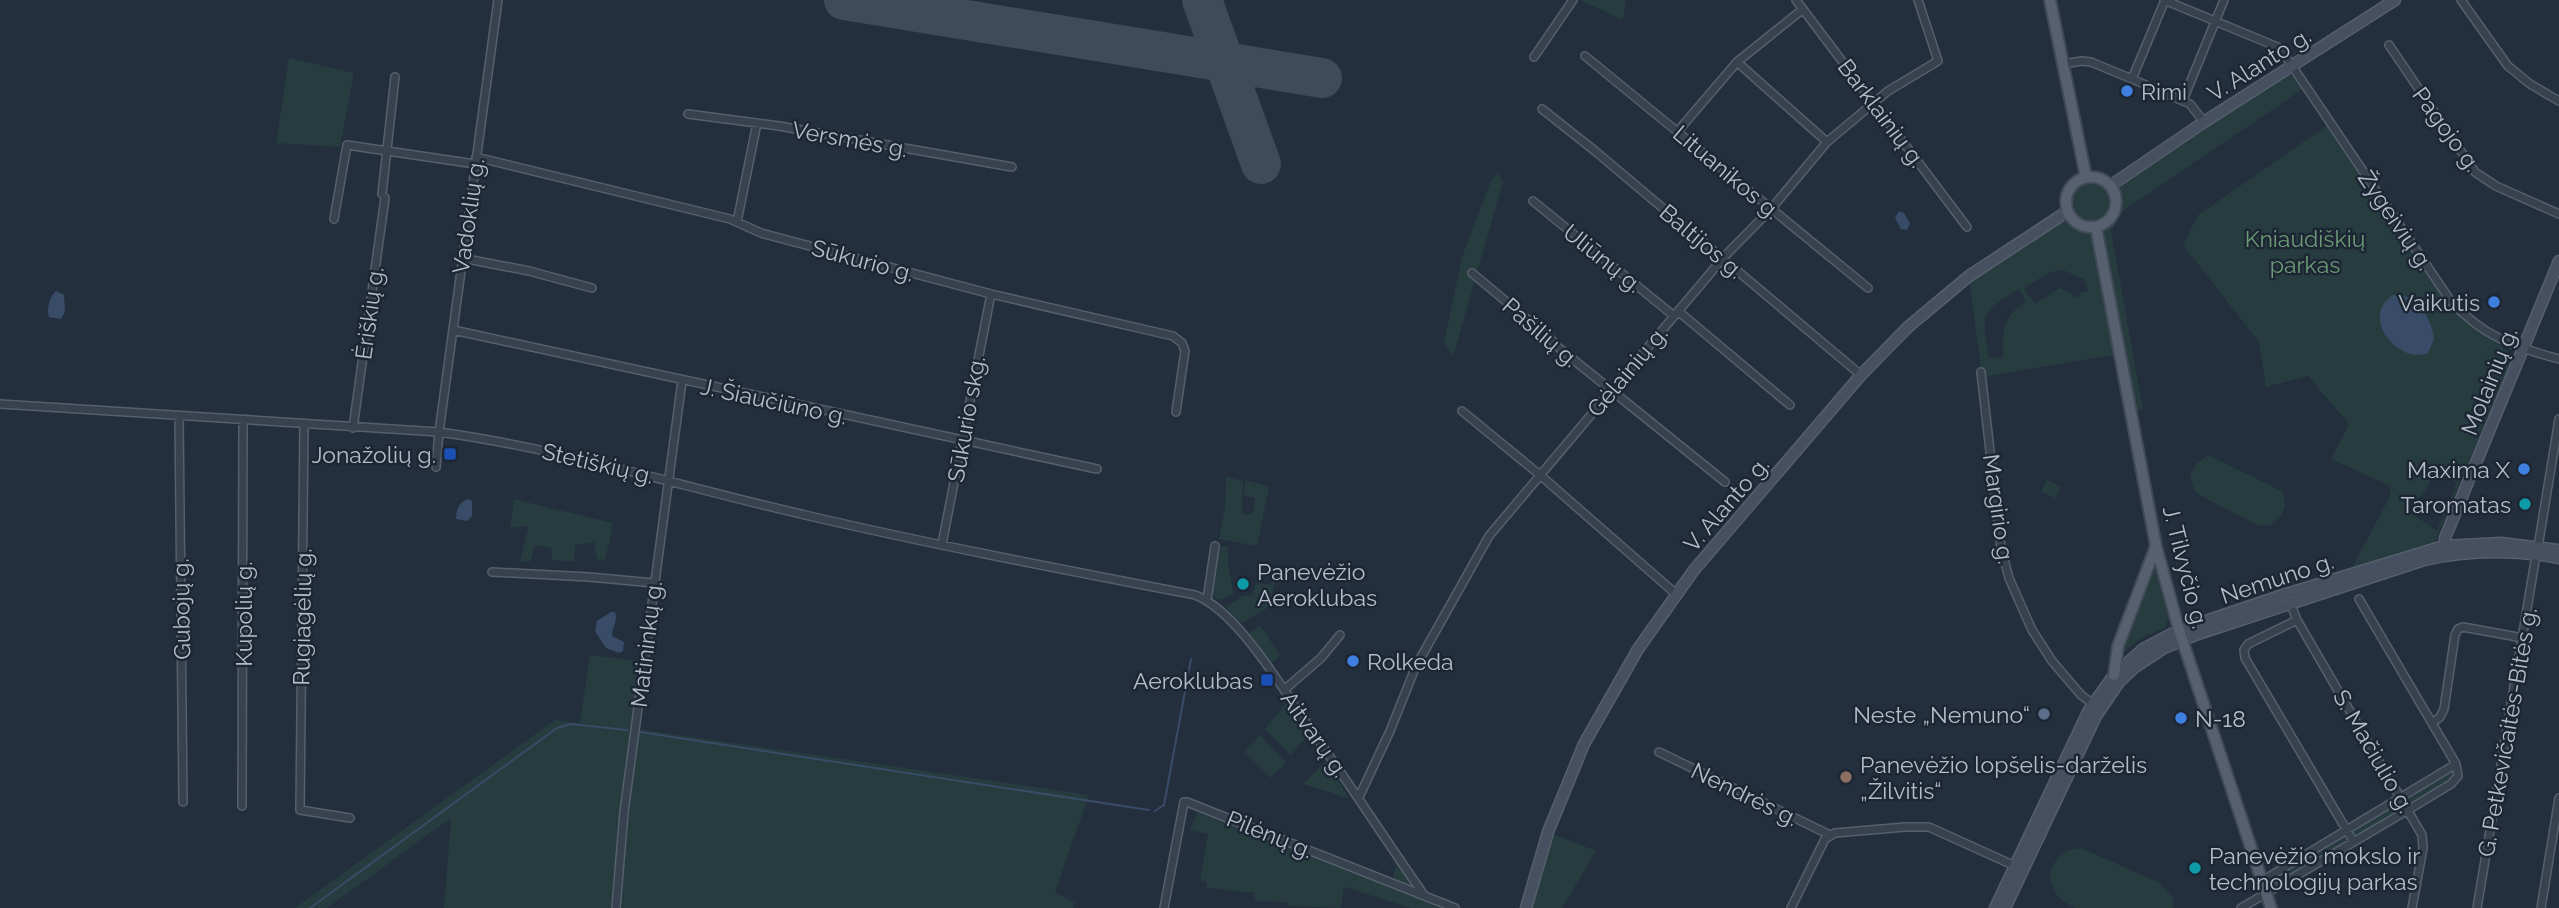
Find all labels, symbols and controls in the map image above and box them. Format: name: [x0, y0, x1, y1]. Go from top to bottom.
street label: V. Alanto g.: [2202, 22, 2316, 106]
street label: Barklainių g.: [1833, 54, 1931, 172]
place label: Rimi: [2141, 78, 2187, 105]
street label: Pagojo g.: [2407, 81, 2487, 177]
marker: Rimi: [2119, 83, 2135, 99]
street label: Versmės g.: [790, 116, 910, 162]
street label: Lituanikos g.: [1668, 119, 1786, 225]
street label: Vadoklių g.: [447, 156, 489, 276]
street label: Žygeivių g.: [2353, 165, 2439, 275]
street label: Baltijos g.: [1655, 198, 1749, 284]
street label: Uliūnų g.: [1558, 218, 1648, 298]
park label: Kniaudiškių parkas: [2245, 225, 2365, 278]
street label: Sūkurio g.: [809, 233, 917, 287]
street label: Ėriškių g.: [349, 265, 389, 361]
place label: Vaikutis: [2398, 289, 2480, 316]
street label: Pašilių g.: [1497, 292, 1585, 372]
marker: Vaikutis: [2486, 294, 2502, 310]
street label: Gėlainių g.: [1581, 320, 1673, 422]
street label: Molainių g.: [2455, 323, 2523, 439]
street label: Sūkurio skg.: [942, 354, 990, 484]
street label: J. Šiaučiūno g.: [698, 372, 850, 430]
street label: Stetiškių g.: [540, 437, 656, 489]
place label: Jonažolių g.: [311, 441, 436, 468]
marker: Jonažolių g.: [442, 446, 458, 462]
street label: V. Alanto g.: [1678, 451, 1774, 557]
street label: Margirio g.: [1978, 452, 2020, 566]
place label: Maxima X: [2407, 456, 2510, 483]
marker: Maxima X: [2516, 461, 2532, 477]
place label: Taromatas: [2401, 491, 2511, 518]
marker: Taromatas: [2517, 496, 2533, 512]
street label: J. Tilvyčio g.: [2158, 503, 2214, 631]
street label: Nemuno g.: [2217, 547, 2337, 609]
street label: Rugiagėlių g.: [287, 548, 317, 686]
street label: Gubojų g.: [167, 558, 195, 660]
place label: Panevėžio Aeroklubas: [1257, 558, 1377, 611]
street label: Kupolių g.: [230, 561, 257, 667]
marker: Panevėžio Aeroklubas: [1235, 576, 1251, 592]
street label: Matininkų g.: [625, 579, 667, 709]
street label: G. Petkevičaitės-Bitės g.: [2472, 605, 2542, 859]
place label: Rolkeda: [1367, 648, 1454, 675]
marker: Rolkeda: [1345, 653, 1361, 669]
place label: Aeroklubas: [1133, 667, 1253, 694]
marker: Aeroklubas: [1259, 672, 1275, 688]
street label: S. Mačiulio g.: [2328, 685, 2420, 817]
street label: Aitvarų g.: [1276, 686, 1354, 782]
place label: Neste „Nemuno“: [1853, 701, 2030, 728]
place label: N-18: [2195, 705, 2246, 732]
marker: Neste „Nemuno“: [2036, 706, 2052, 722]
marker: N-18: [2173, 710, 2189, 726]
place label: Panevėžio lopšelis-darželis „Žilvitis“: [1860, 751, 2147, 804]
street label: Nendrės g.: [1687, 757, 1803, 831]
marker: Panevėžio lopšelis-darželis „Žilvitis“: [1838, 769, 1854, 785]
street label: Pilėnų g.: [1223, 805, 1317, 863]
place label: Panevėžio mokslo ir technologijų parkas: [2209, 842, 2420, 895]
marker: Panevėžio mokslo ir technologijų parkas: [2187, 860, 2203, 876]

